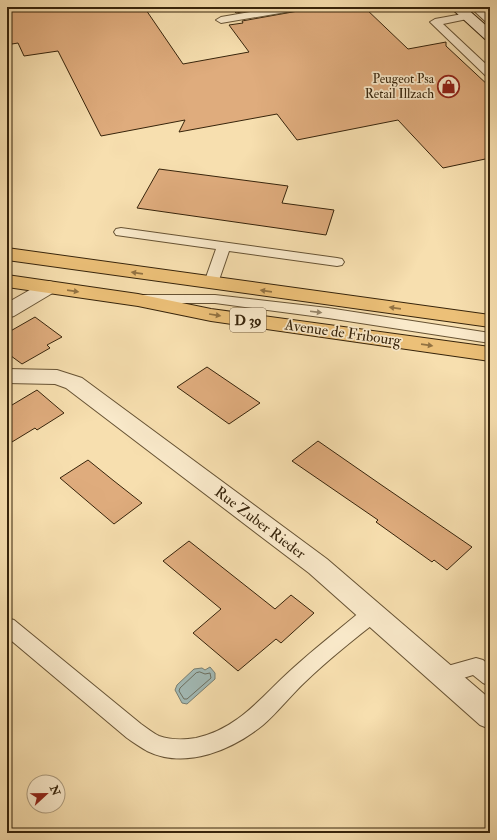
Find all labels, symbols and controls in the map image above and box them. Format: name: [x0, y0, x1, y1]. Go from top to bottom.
place label: Peugeot Psa Retail Illzach: [365, 71, 435, 102]
shop icon: Peugeot Psa Retail Illzach: [436, 73, 462, 99]
one-way arrow: [131, 270, 143, 276]
one-way arrow: [67, 288, 79, 294]
one-way arrow: [260, 288, 272, 294]
one-way arrow: [389, 305, 401, 311]
road number: D 39: [230, 308, 266, 332]
one-way arrow: [310, 309, 322, 315]
one-way arrow: [209, 312, 221, 318]
street label: Avenue de Fribourg: [283, 315, 403, 351]
one-way arrow: [421, 342, 433, 348]
street label: Rue Zuber Rieder: [211, 483, 310, 564]
north arrow: [26, 774, 66, 814]
text: N: [47, 783, 63, 799]

